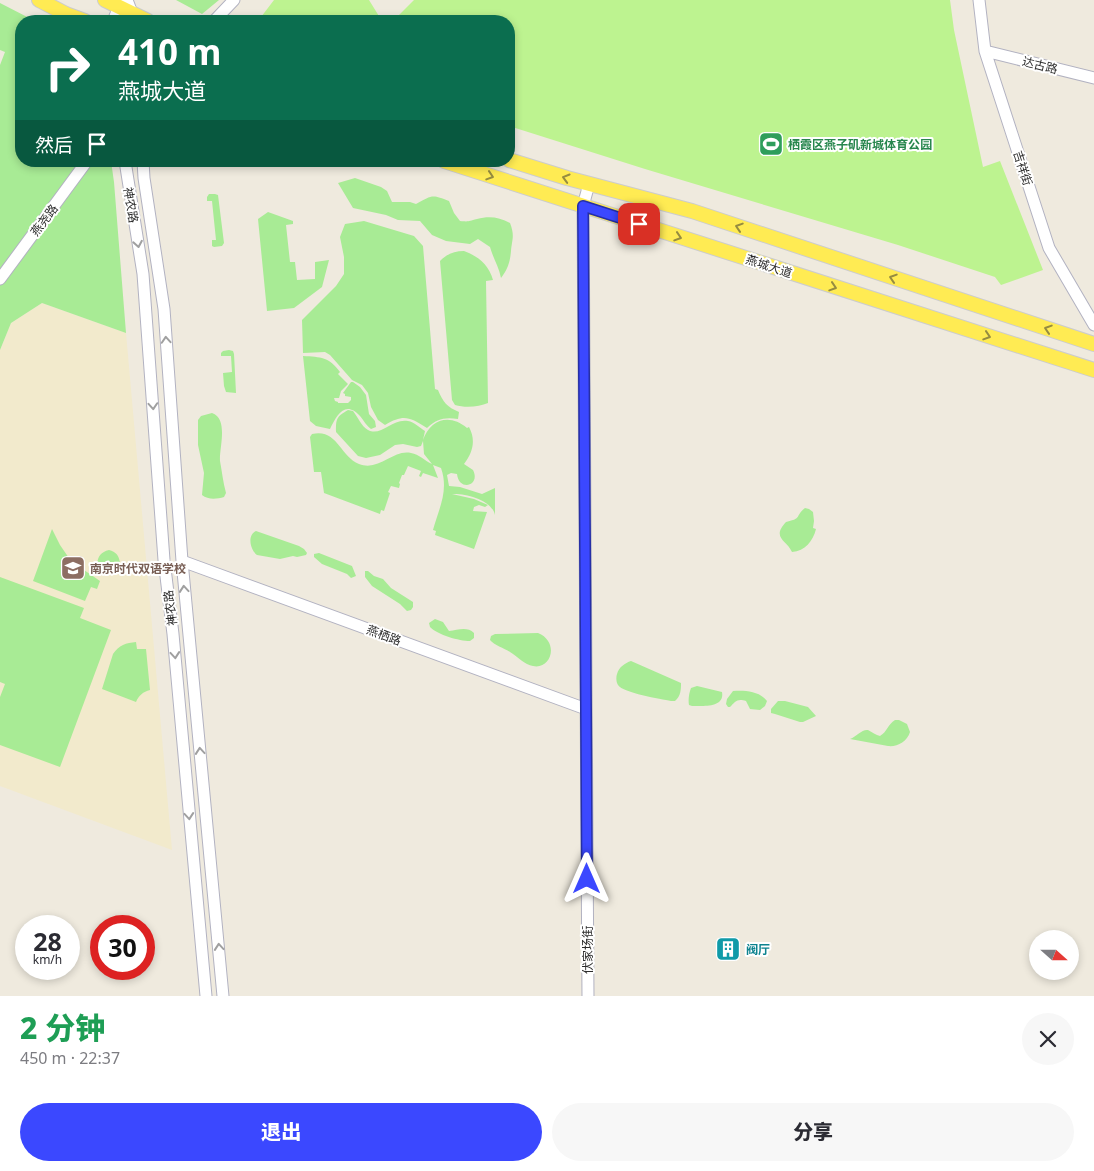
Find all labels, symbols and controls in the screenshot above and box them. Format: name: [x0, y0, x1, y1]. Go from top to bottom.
text: 410 m: [118, 28, 221, 75]
icon: right: [35, 35, 100, 100]
street label: 达古路: [1020, 52, 1060, 78]
text: 燕城大道: [118, 75, 206, 105]
icon: arrive: [83, 130, 111, 158]
sports icon: 栖霞区燕子矶新城体育公园: [758, 131, 784, 157]
text: 然后: [35, 132, 73, 158]
place label: 栖霞区燕子矶新城体育公园: [788, 136, 932, 153]
street label: 吉祥街: [1009, 148, 1037, 188]
one-way arrow: [485, 170, 494, 180]
one-way arrow: [562, 173, 571, 184]
street label: 神农路: [120, 186, 142, 224]
street label: 燕尧路: [26, 201, 62, 239]
pin: [618, 203, 660, 245]
icon: arrive: [625, 210, 653, 238]
one-way arrow: [736, 222, 744, 232]
one-way arrow: [673, 231, 682, 241]
one-way arrow: [133, 240, 143, 248]
street label: 燕城大道: [744, 250, 794, 282]
one-way arrow: [890, 274, 898, 284]
one-way arrow: [828, 281, 836, 291]
one-way arrow: [1044, 325, 1052, 335]
one-way arrow: [983, 331, 991, 341]
one-way arrow: [161, 335, 172, 343]
one-way arrow: [147, 402, 158, 410]
school or university icon: 南京时代双语学校: [60, 555, 86, 581]
place label: 南京时代双语学校: [90, 560, 186, 577]
one-way arrow: [179, 585, 190, 593]
street label: 神农路: [159, 589, 181, 627]
street label: 燕栖路: [364, 621, 404, 649]
one-way arrow: [169, 651, 180, 659]
one-way arrow: [195, 747, 206, 755]
one-way arrow: [184, 813, 195, 821]
position arrow: [560, 852, 612, 904]
speed limit sign: 30: [90, 915, 155, 980]
text: 28: [33, 924, 62, 958]
street label: 伏家场街: [579, 926, 596, 974]
north arrow: [1029, 930, 1079, 980]
map controls: [1029, 930, 1079, 980]
building icon: 阀厅: [715, 936, 741, 962]
place label: 阀厅: [746, 941, 770, 958]
one-way arrow: [214, 943, 225, 951]
text: km/h: [33, 951, 62, 968]
text: 2 分钟: [20, 1007, 105, 1048]
button: close: [1022, 1013, 1074, 1065]
text: 450 m · 22:37: [20, 1047, 120, 1069]
button: 退出: [20, 1103, 542, 1161]
button: 分享: [552, 1103, 1074, 1161]

